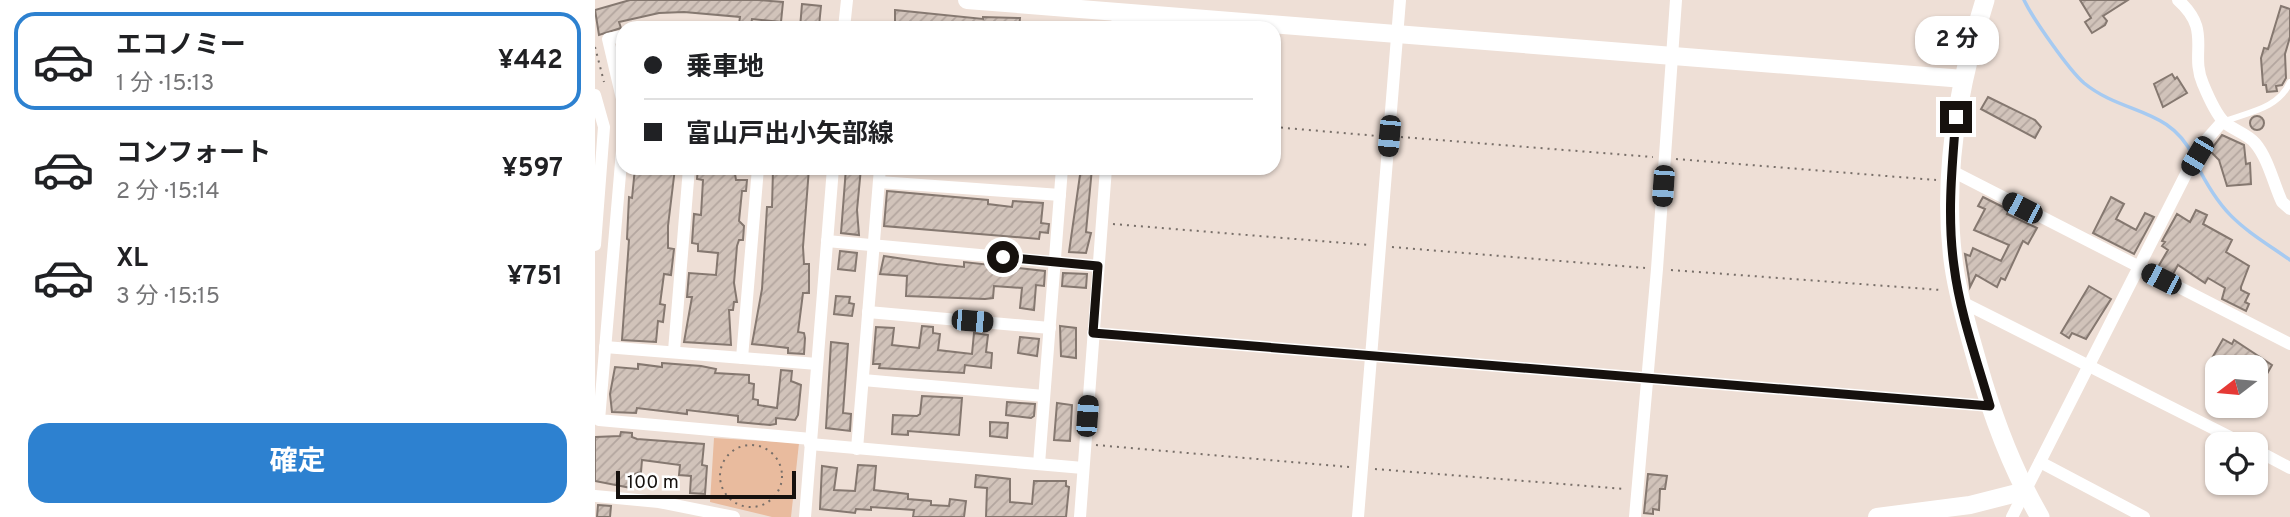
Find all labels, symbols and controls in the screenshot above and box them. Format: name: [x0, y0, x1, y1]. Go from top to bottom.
callout: 2 分: [1914, 16, 1998, 64]
text: 2 分: [1936, 26, 1978, 55]
icon: car: [32, 30, 95, 93]
text: エコノミー: [116, 30, 246, 63]
text: ¥442: [498, 45, 563, 78]
text: 乗車地: [686, 52, 764, 85]
text: 1 分 · 15:13: [116, 70, 214, 99]
route end: [1940, 101, 1972, 133]
car: [1377, 114, 1402, 158]
text: 富山戸出小矢部線: [686, 119, 894, 152]
car: [2178, 133, 2217, 179]
icon: car: [32, 138, 95, 201]
text: コンフォート: [116, 138, 271, 171]
text: ¥597: [502, 153, 563, 186]
car: [1652, 164, 1675, 208]
text: 2 分 · 15:14: [116, 178, 220, 207]
car: [1999, 189, 2046, 227]
route start: [987, 241, 1019, 273]
text: XL: [116, 243, 148, 276]
icon: car: [32, 246, 95, 309]
car: [2138, 260, 2185, 298]
text: ¥751: [507, 261, 563, 294]
text: 3 分 · 15:15: [116, 283, 220, 312]
car: [951, 309, 994, 333]
north arrow: [2205, 355, 2268, 418]
map controls: [2205, 355, 2268, 495]
car: [1076, 394, 1099, 438]
button: 確定: [28, 423, 567, 503]
button: locate: [2205, 432, 2268, 495]
scale bar: [616, 468, 796, 500]
text: 100 m: [627, 471, 679, 495]

